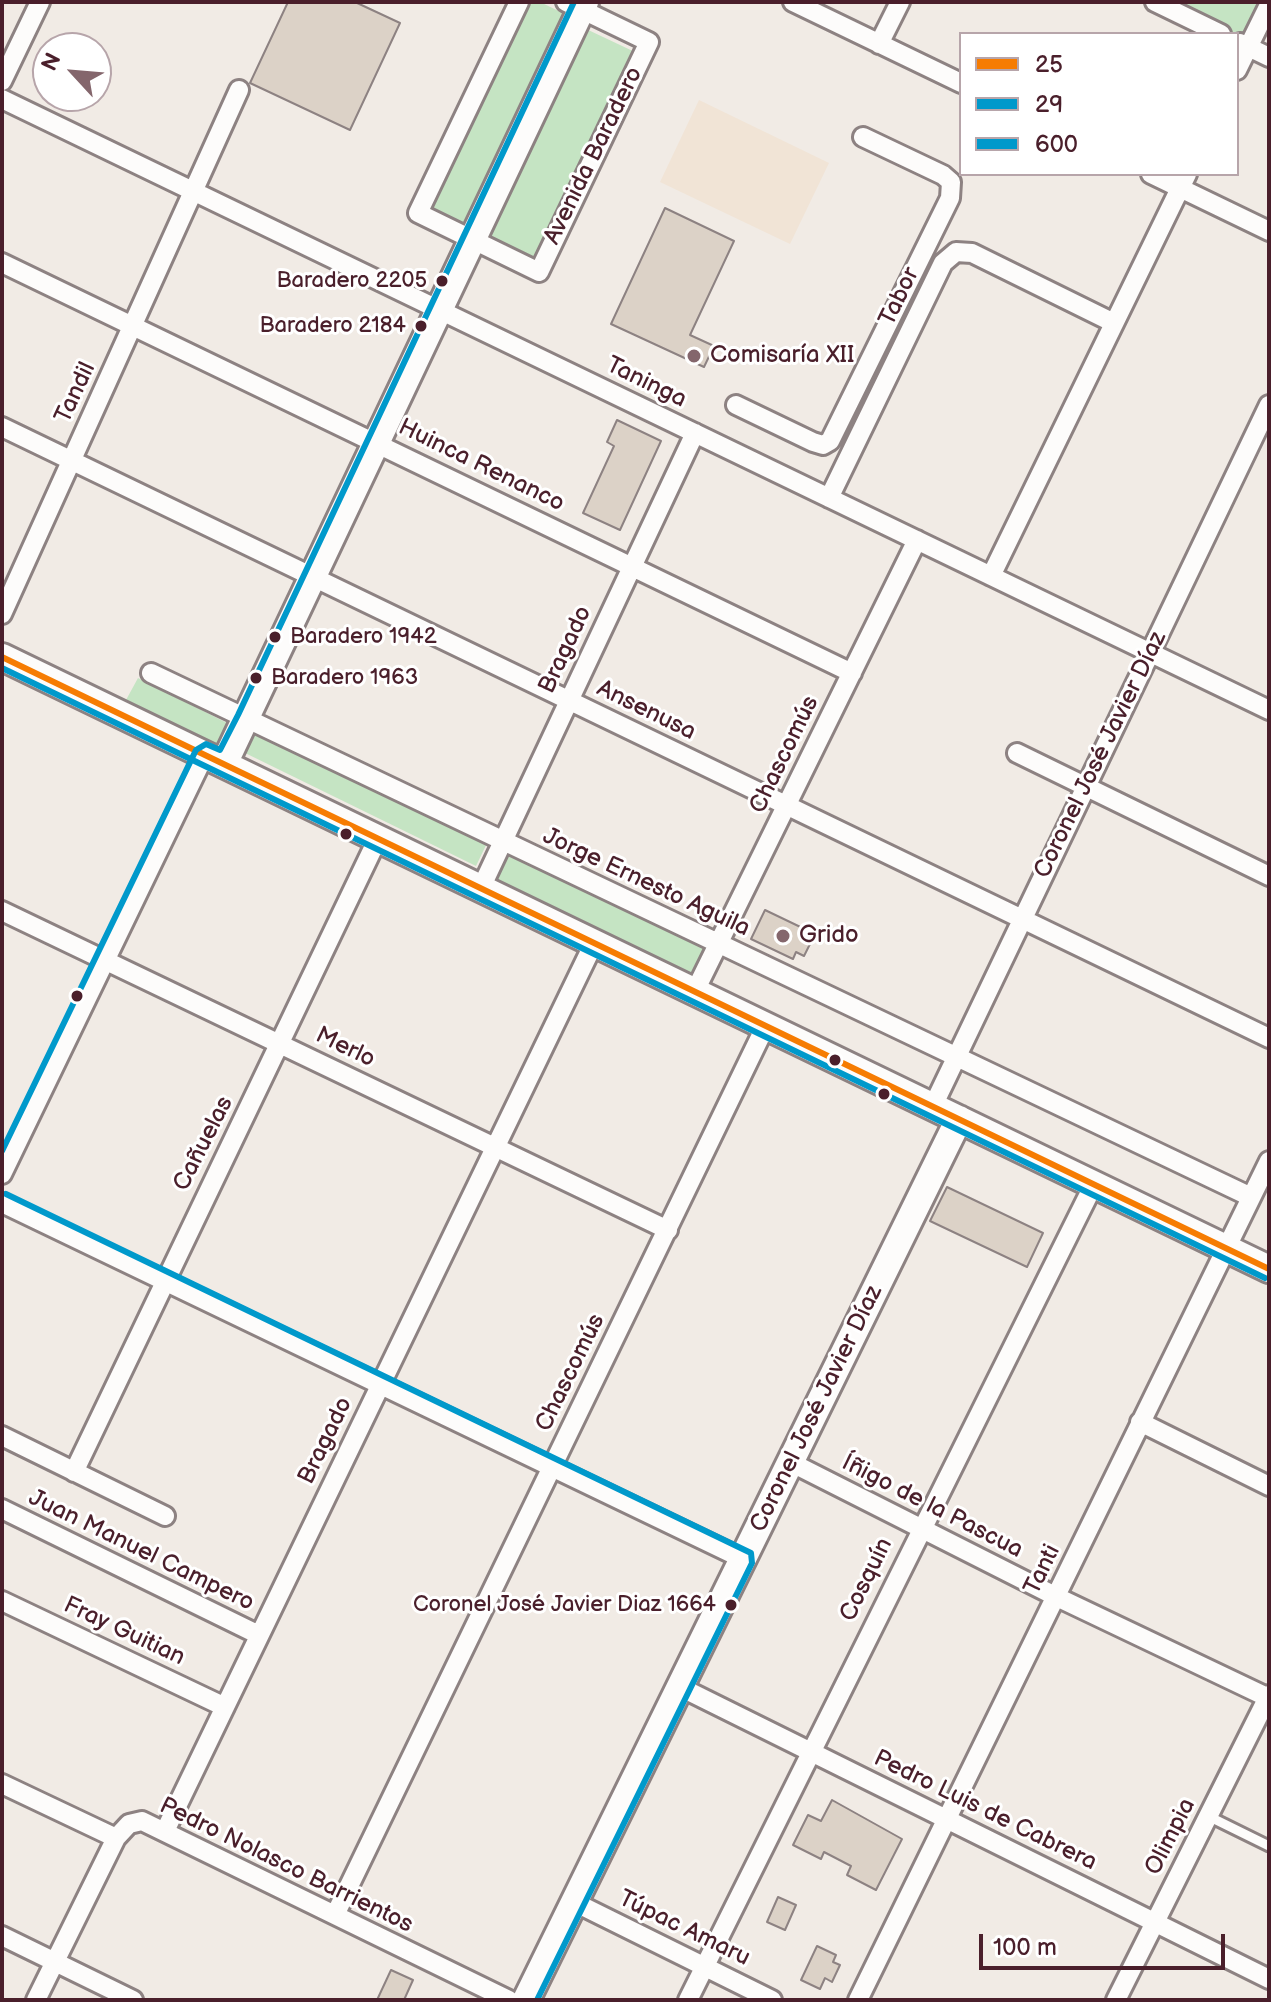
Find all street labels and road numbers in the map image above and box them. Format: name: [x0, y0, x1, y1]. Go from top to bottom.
street label: Avenida Baradero: [539, 62, 649, 250]
street label: Tabor: [874, 263, 926, 331]
street label: Taninga: [601, 351, 691, 415]
street label: Tandil: [49, 358, 103, 428]
street label: Huinca Renanco: [393, 413, 569, 519]
street label: Bragado: [533, 602, 599, 698]
street label: Coronel José Javier Díaz: [1029, 627, 1173, 883]
street label: Ansenusa: [592, 675, 700, 747]
street label: Chascomús: [744, 692, 826, 818]
street label: Jorge Ernesto Aguila: [538, 822, 754, 944]
street label: Merlo: [311, 1021, 379, 1075]
street label: Cañuelas: [168, 1092, 240, 1196]
street label: Coronel José Javier Díaz: [745, 1281, 889, 1537]
street label: Chascomús: [530, 1310, 612, 1436]
street label: Bragado: [293, 1393, 359, 1489]
street label: Íñigo de la Pascua: [837, 1449, 1027, 1565]
street label: Juan Manuel Campero: [24, 1484, 258, 1618]
street label: Cosquín: [835, 1534, 899, 1626]
street label: Tanti: [1019, 1540, 1067, 1600]
street label: Fray Guitian: [59, 1591, 189, 1673]
street label: Pedro Luis de Cabrera: [869, 1744, 1101, 1878]
street label: Pedro Nolasco Barrientos: [155, 1792, 417, 1940]
street label: Olimpia: [1140, 1794, 1202, 1880]
street label: Túpac Amaru: [614, 1885, 754, 1973]

